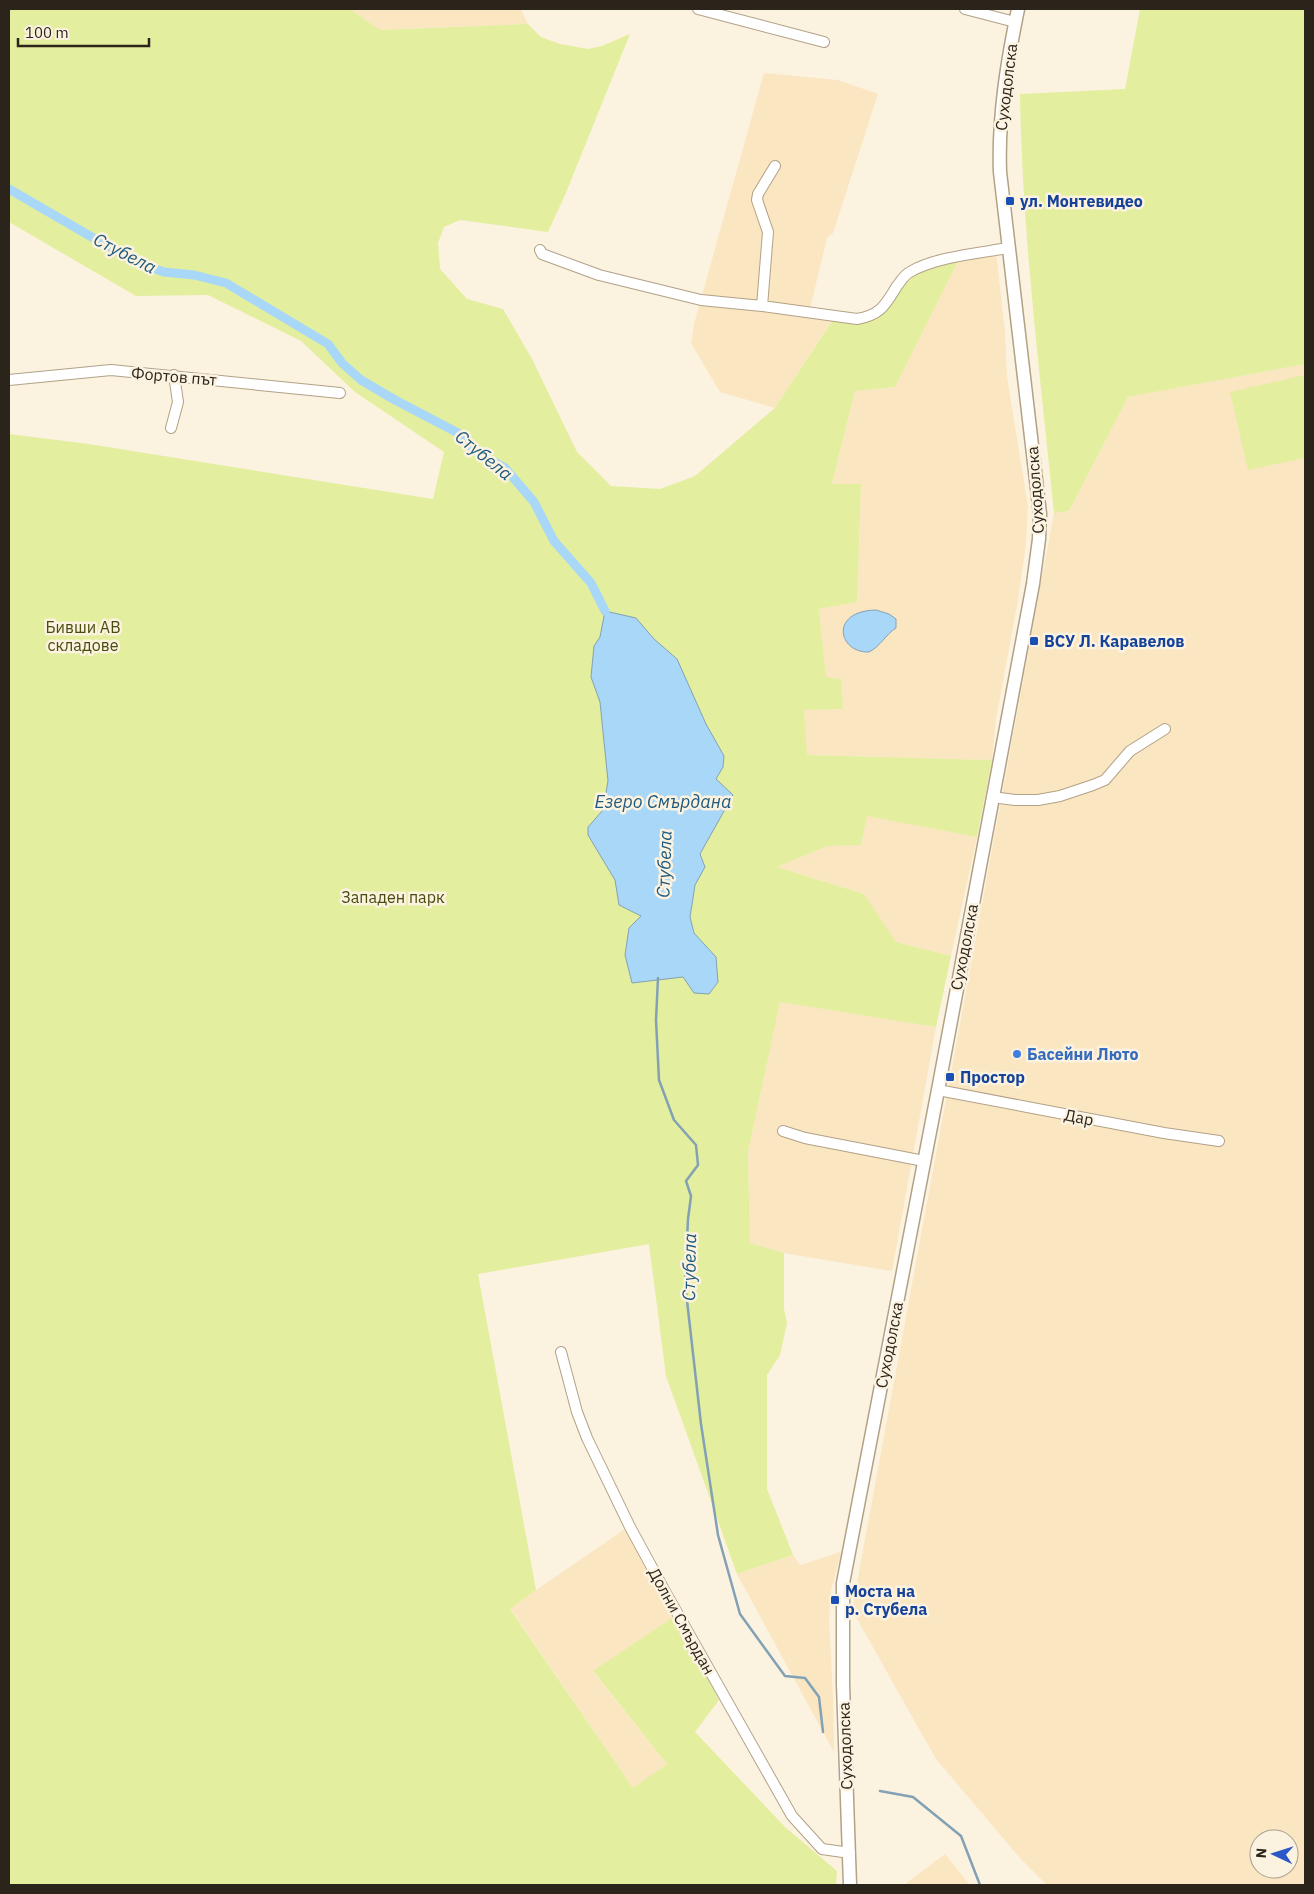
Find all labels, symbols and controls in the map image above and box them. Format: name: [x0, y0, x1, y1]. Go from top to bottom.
scale bar: [18, 15, 149, 47]
text: 100 m: [25, 23, 69, 42]
street label: Суходолска: [991, 42, 1021, 132]
place label: ул. Монтевидео: [1020, 191, 1143, 211]
marker: ул. Монтевидео: [1004, 195, 1016, 207]
water label: Стубела: [90, 227, 160, 279]
street label: Фортов път: [130, 362, 218, 390]
water label: Стубела: [450, 425, 518, 485]
street label: Суходолска: [1022, 445, 1048, 534]
park label: Бивши АВ складове: [45, 617, 121, 655]
place label: ВСУ Л. Каравелов: [1044, 631, 1184, 651]
marker: ВСУ Л. Каравелов: [1028, 635, 1040, 647]
water label: Езеро Смърдана: [595, 790, 731, 813]
water label: Стубела: [651, 830, 677, 898]
park label: Западен парк: [341, 887, 445, 907]
street label: Суходолска: [946, 902, 982, 992]
place label: Басейни Люто: [1027, 1044, 1139, 1064]
marker: Басейни Люто: [1011, 1048, 1023, 1060]
place label: Простор: [960, 1067, 1025, 1087]
marker: Простор: [944, 1071, 956, 1083]
street label: Дар: [1063, 1104, 1095, 1130]
water label: Стубела: [677, 1233, 701, 1301]
street label: Суходолска: [871, 1300, 907, 1390]
street label: Долни Смърдан: [644, 1564, 720, 1678]
place label: Моста на р. Стубела: [845, 1581, 927, 1619]
marker: Моста на р. Стубела: [829, 1594, 841, 1606]
street label: Суходолска: [833, 1701, 857, 1790]
north arrow: [1249, 1829, 1299, 1879]
text: N: [1252, 1847, 1270, 1859]

